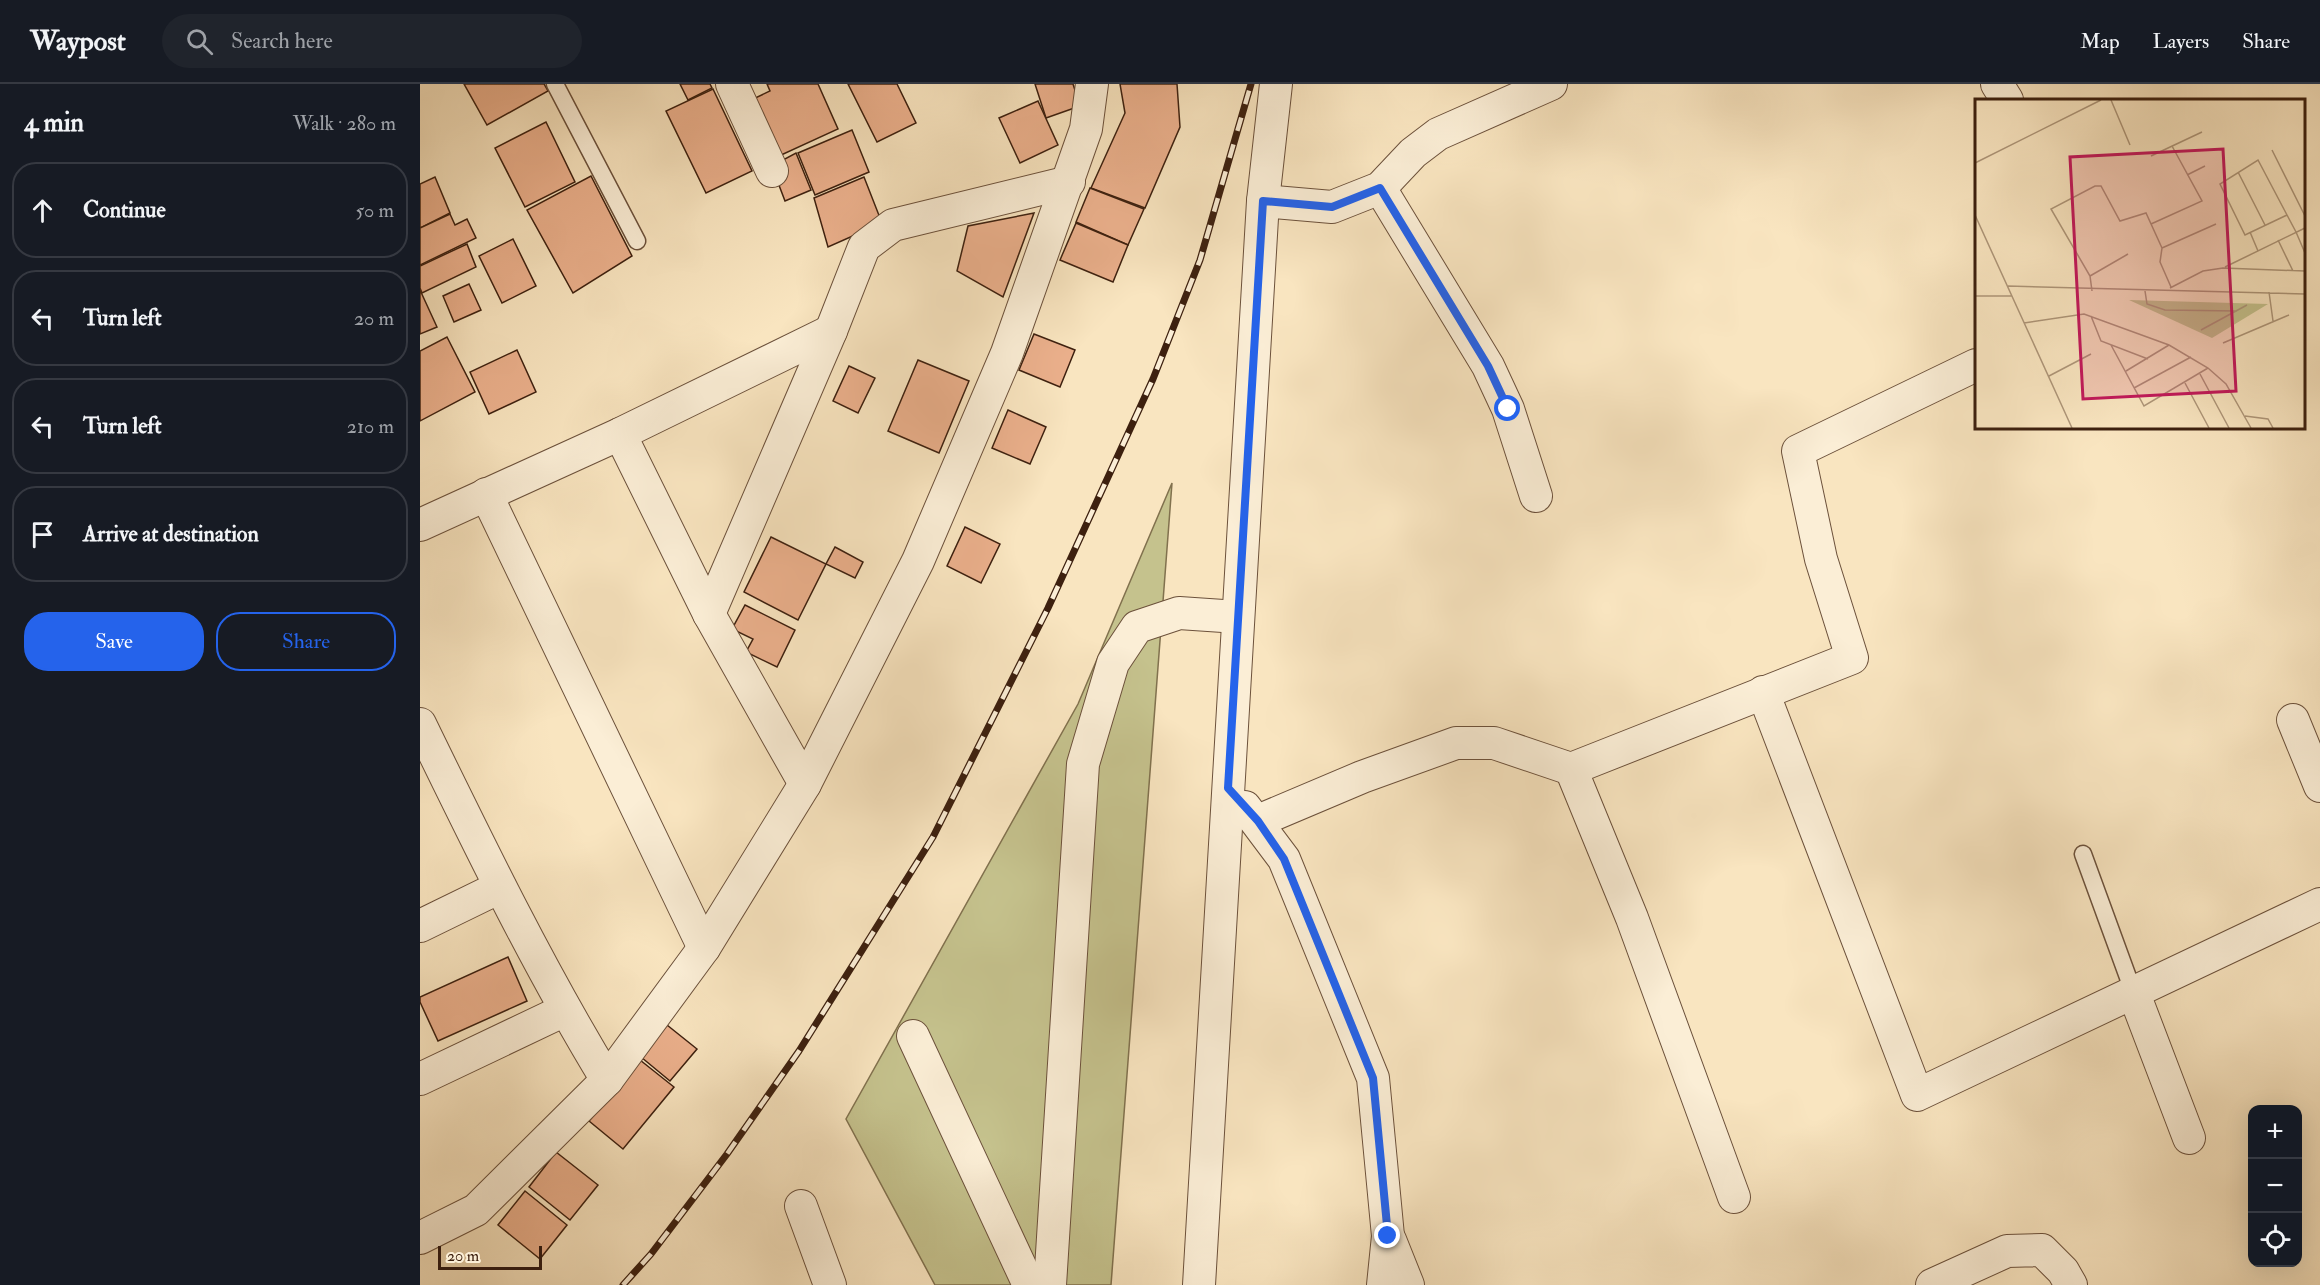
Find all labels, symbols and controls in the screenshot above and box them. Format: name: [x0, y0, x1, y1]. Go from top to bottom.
search box: [162, 14, 582, 68]
text: Waypost: [30, 24, 126, 59]
icon: search: [183, 25, 216, 58]
text: Search here: [231, 27, 333, 55]
text: Map: [2080, 28, 2120, 55]
text: Layers: [2153, 28, 2209, 55]
text: Share: [2242, 28, 2290, 55]
inset map: [1975, 99, 2305, 429]
text: 4 min: [24, 107, 84, 139]
text: Walk · 280 m: [293, 111, 396, 136]
icon: ahead: [26, 194, 59, 227]
text: Continue: [83, 196, 166, 224]
text: 50 m: [355, 198, 394, 223]
icon: left: [26, 302, 59, 335]
text: Turn left: [83, 304, 162, 332]
text: 20 m: [354, 306, 394, 331]
route start: [1494, 395, 1520, 421]
icon: left: [26, 410, 59, 443]
text: Turn left: [83, 412, 162, 440]
text: 210 m: [347, 414, 394, 439]
icon: arrive: [26, 518, 59, 551]
text: Arrive at destination: [83, 520, 259, 548]
button: Save: [24, 612, 204, 671]
button: Share: [216, 612, 396, 671]
map controls: [2248, 1105, 2302, 1267]
button: +: [2248, 1105, 2302, 1159]
button: −: [2248, 1159, 2302, 1213]
button: locate: [2248, 1213, 2302, 1267]
route end: [1374, 1222, 1400, 1248]
scale bar: [438, 1243, 542, 1270]
text: 20 m: [447, 1246, 479, 1266]

